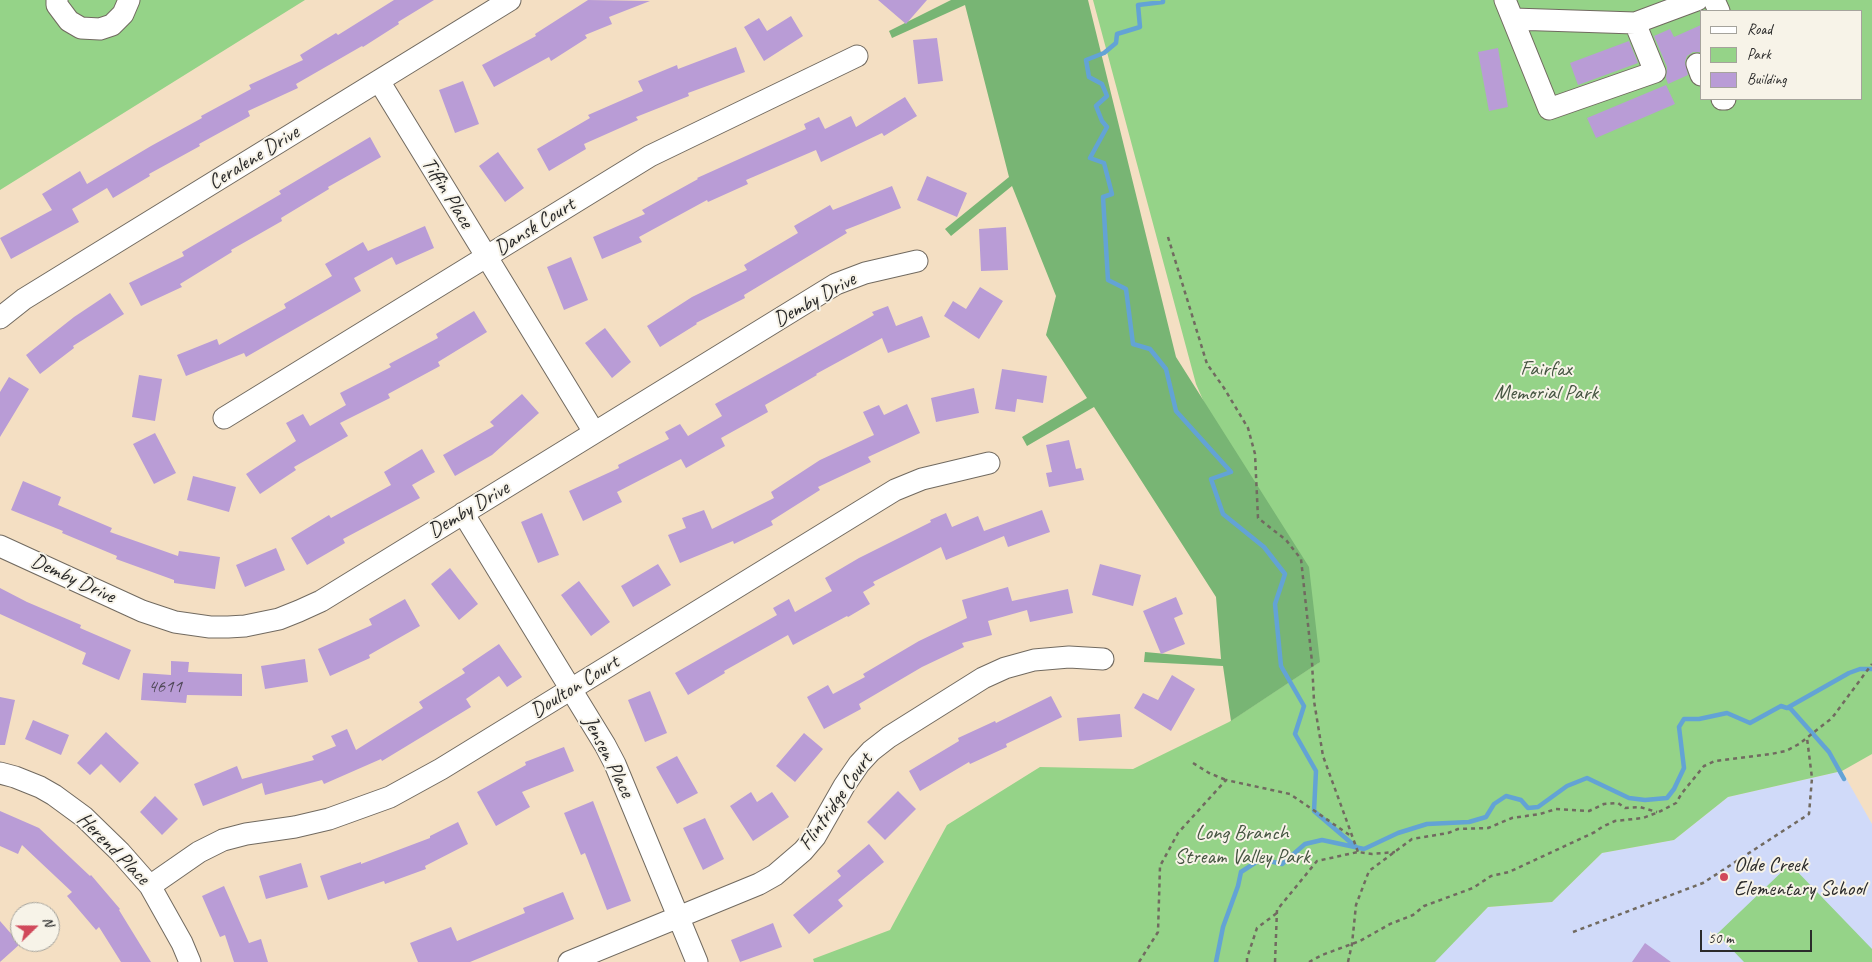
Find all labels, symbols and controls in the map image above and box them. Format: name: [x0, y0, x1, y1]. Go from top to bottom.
legend: [1700, 10, 1862, 100]
text: Road: [1747, 20, 1772, 39]
text: Park: [1747, 45, 1771, 64]
text: Building: [1747, 70, 1786, 89]
street label: Ceralene Drive: [204, 120, 304, 196]
street label: Tiffin Place: [415, 153, 479, 233]
street label: Dansk Court: [490, 192, 580, 262]
street label: Demby Drive: [770, 267, 860, 333]
park label: Fairfax Memorial Park: [1494, 356, 1598, 406]
street label: Demby Drive: [424, 476, 514, 544]
street label: Demby Drive: [27, 549, 119, 609]
street label: Doulton Court: [526, 650, 624, 724]
house number: 4611: [148, 676, 182, 698]
street label: Jensen Place: [577, 712, 639, 802]
street label: Flintridge Court: [793, 749, 879, 855]
street label: Herend Place: [71, 807, 155, 891]
park label: Long Branch Stream Valley Park: [1174, 820, 1310, 870]
place label: Olde Creek Elementary School: [1734, 852, 1865, 902]
marker: Olde Creek Elementary School: [1718, 871, 1730, 883]
north arrow: [10, 902, 60, 952]
text: N: [39, 914, 58, 929]
scale bar: [1702, 920, 1814, 952]
text: 50 m: [1708, 929, 1734, 948]

